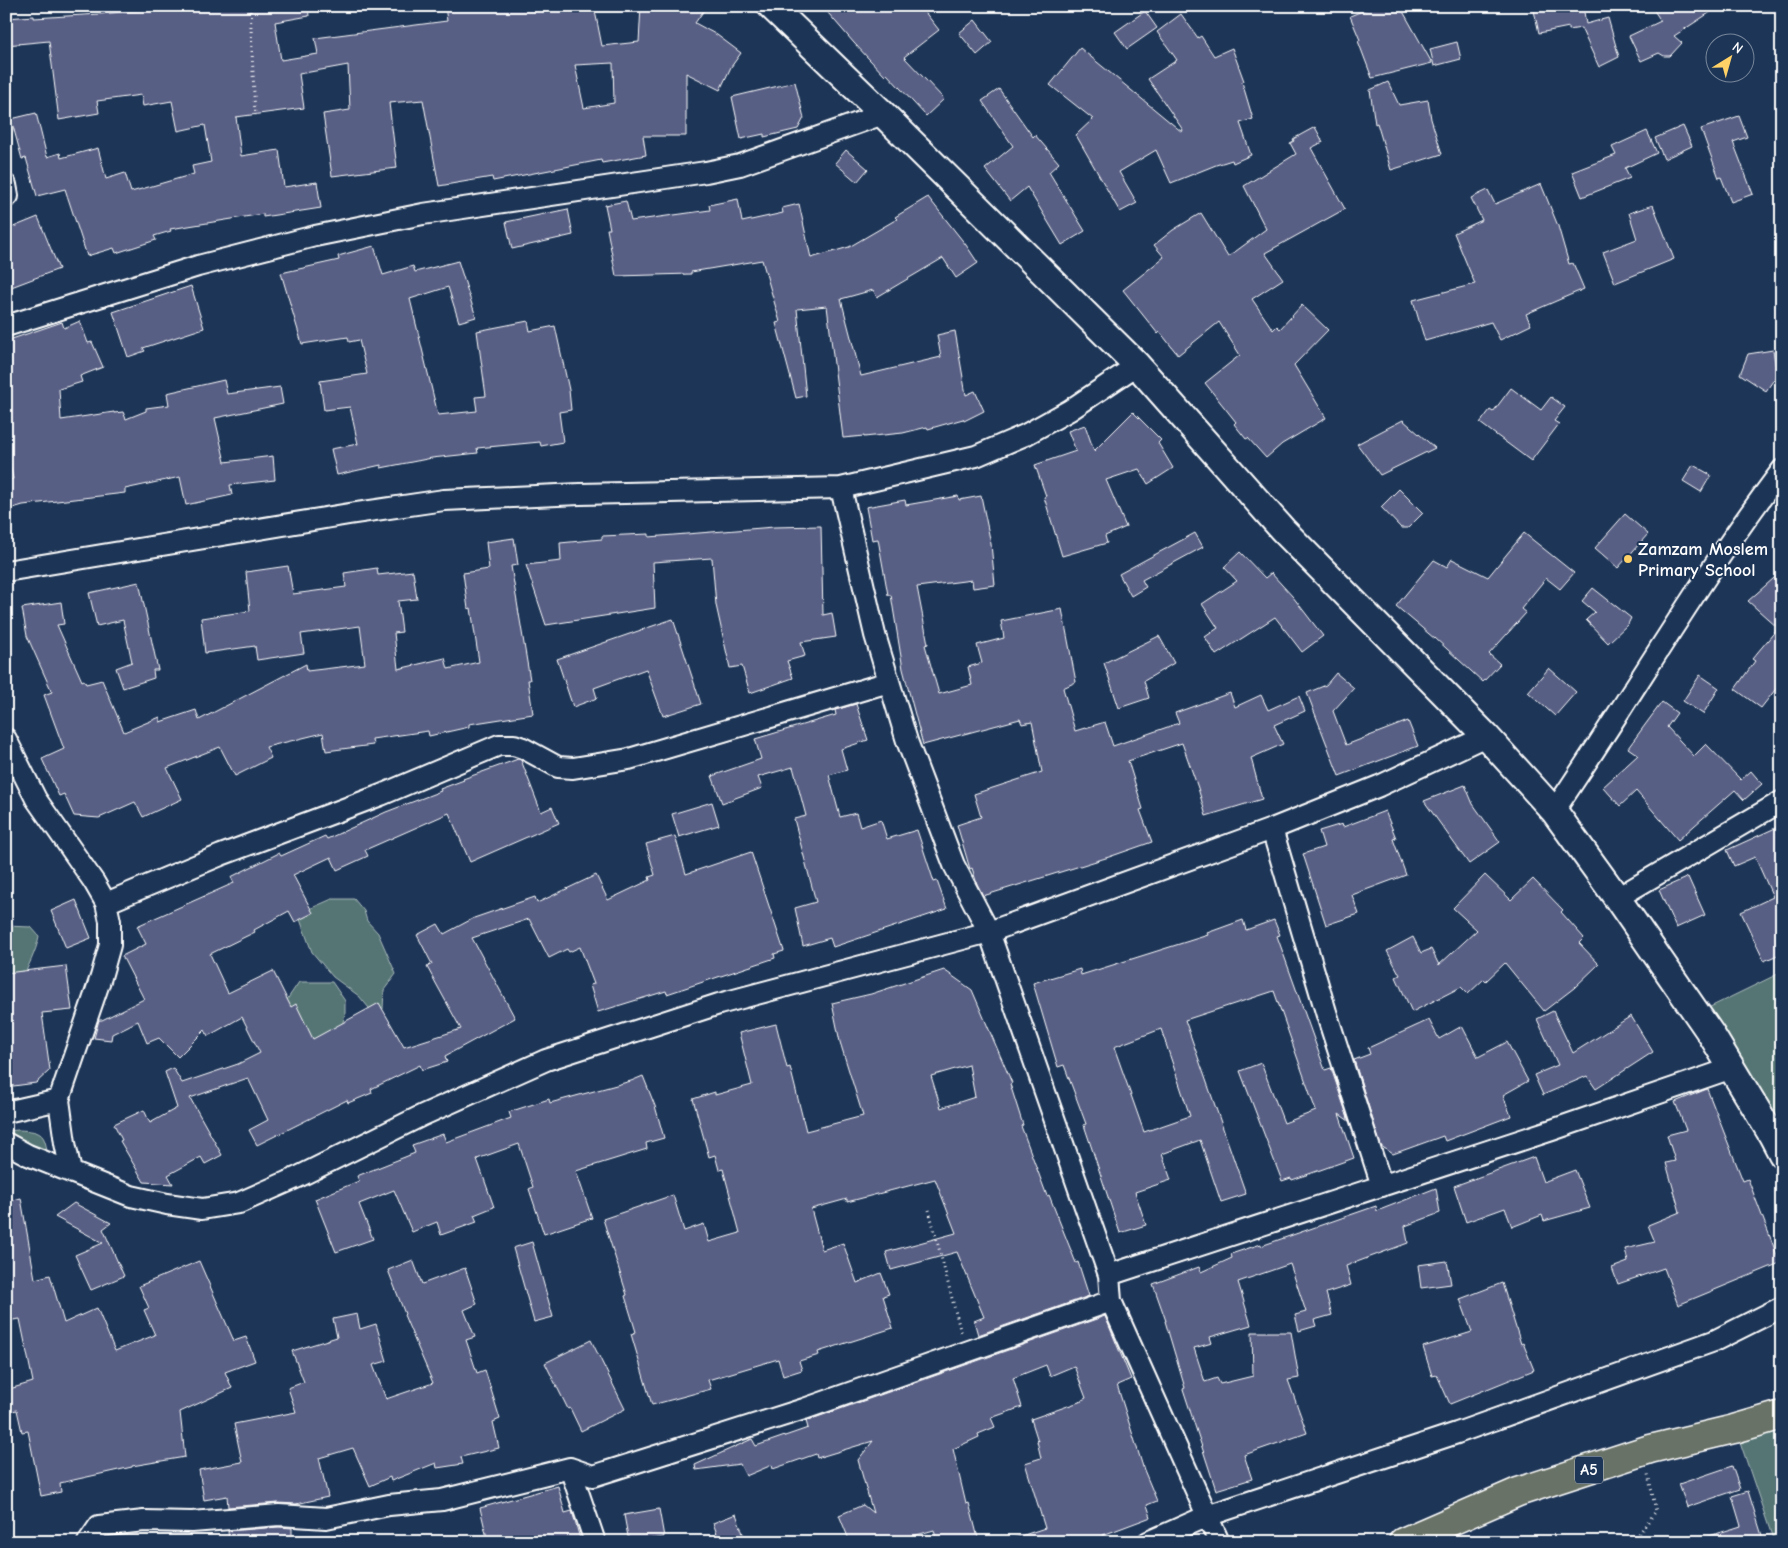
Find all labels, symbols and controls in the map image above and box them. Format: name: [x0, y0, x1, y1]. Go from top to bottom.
north arrow: [1706, 32, 1756, 82]
text: N: [1729, 38, 1746, 58]
place label: Zamzam Moslem Primary School: [1638, 539, 1768, 581]
marker: Zamzam Moslem Primary School: [1622, 553, 1634, 565]
road number: A5: [1575, 1456, 1603, 1484]

